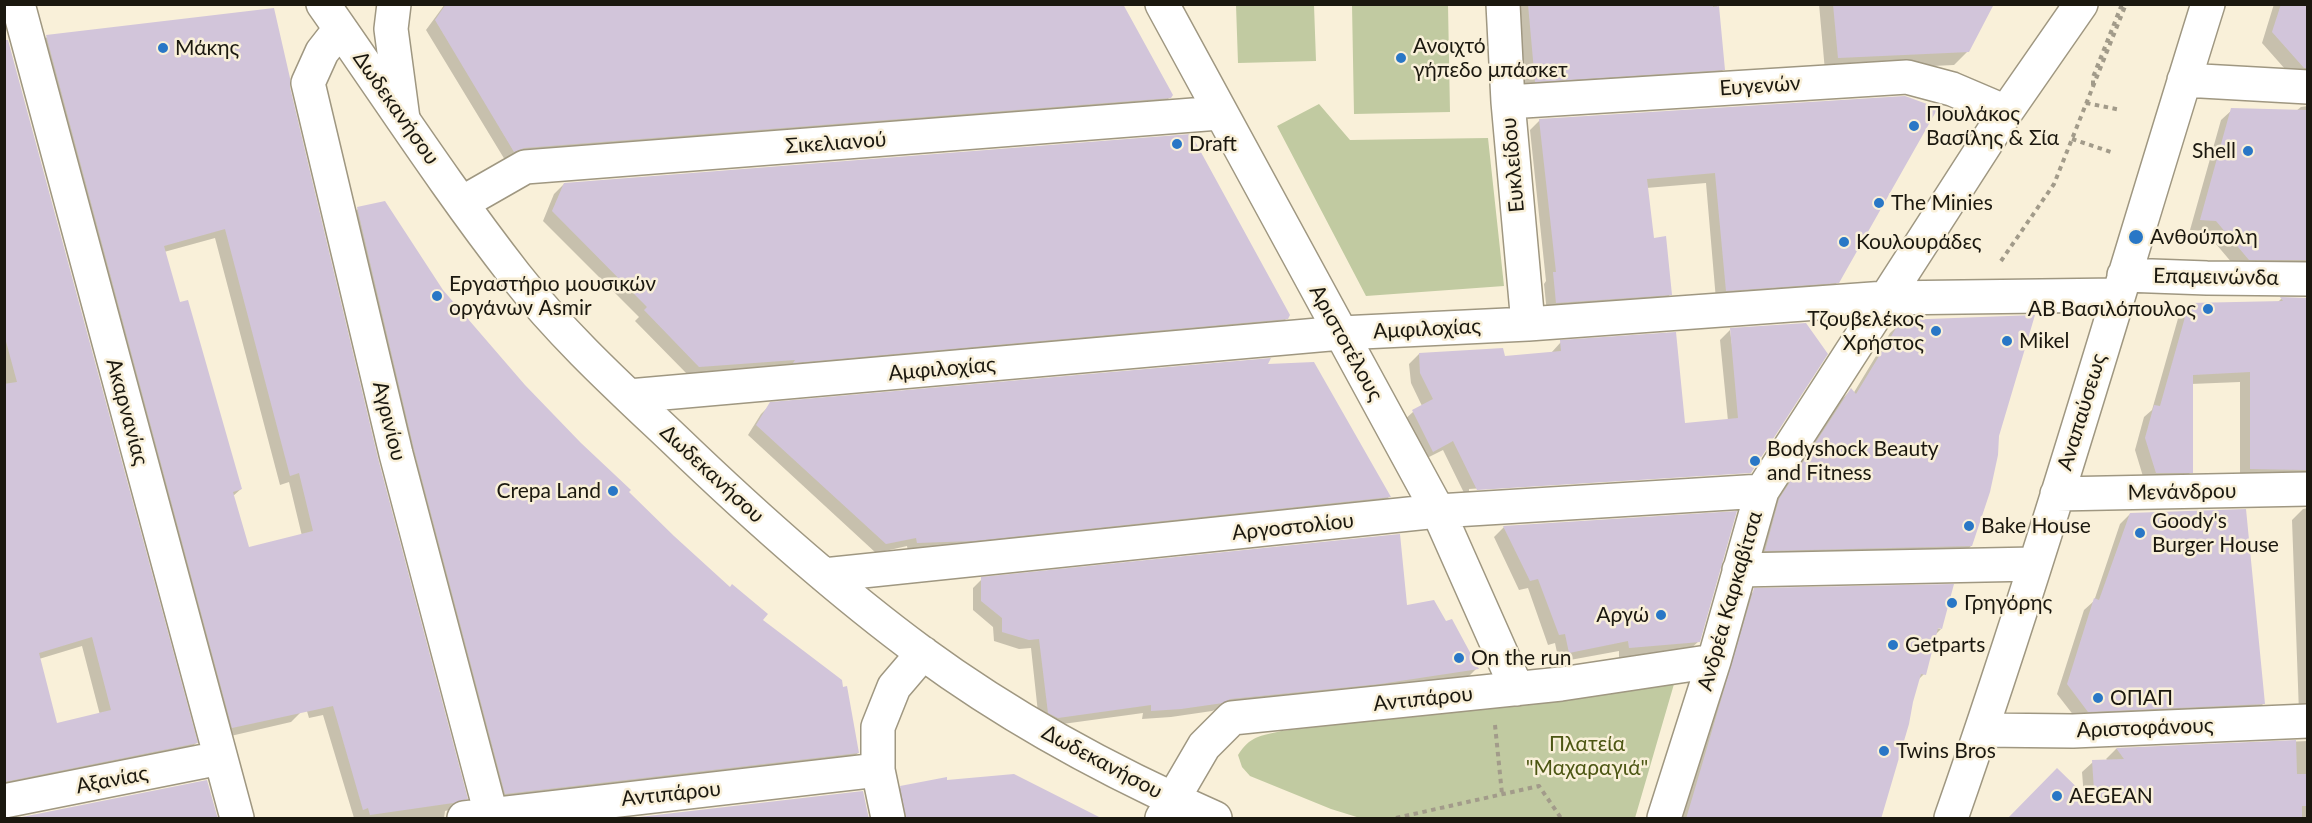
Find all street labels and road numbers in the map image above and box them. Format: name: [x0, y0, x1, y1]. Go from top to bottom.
street label: Δωδεκανήσου: [348, 46, 444, 170]
street label: Ευγενών: [1719, 71, 1801, 101]
street label: Ευκλείδου: [1496, 116, 1530, 214]
street label: Σικελιανού: [785, 127, 887, 159]
street label: Επαμεινώνδα: [2153, 263, 2279, 291]
street label: Αριστοτέλους: [1304, 281, 1388, 405]
street label: Αμφιλοχίας: [1373, 314, 1481, 344]
street label: Αναπαύσεως: [2052, 351, 2112, 473]
street label: Αμφιλοχίας: [887, 352, 997, 386]
street label: Ακαρνανίας: [101, 356, 153, 468]
street label: Αγρινίου: [367, 379, 411, 463]
street label: Δωδεκανήσου: [655, 419, 769, 529]
street label: Μενάνδρου: [2127, 478, 2237, 506]
street label: Αργοστολίου: [1231, 508, 1355, 546]
street label: Ανδρέα Καρκαβίτσα: [1692, 508, 1768, 694]
street label: Αντιπάρου: [1372, 681, 1474, 717]
street label: Αριστοφάνους: [2076, 713, 2214, 743]
street label: Δωδεκανήσου: [1037, 720, 1167, 804]
street label: Αξανίας: [74, 761, 150, 799]
street label: Αντιπάρου: [620, 776, 722, 812]

